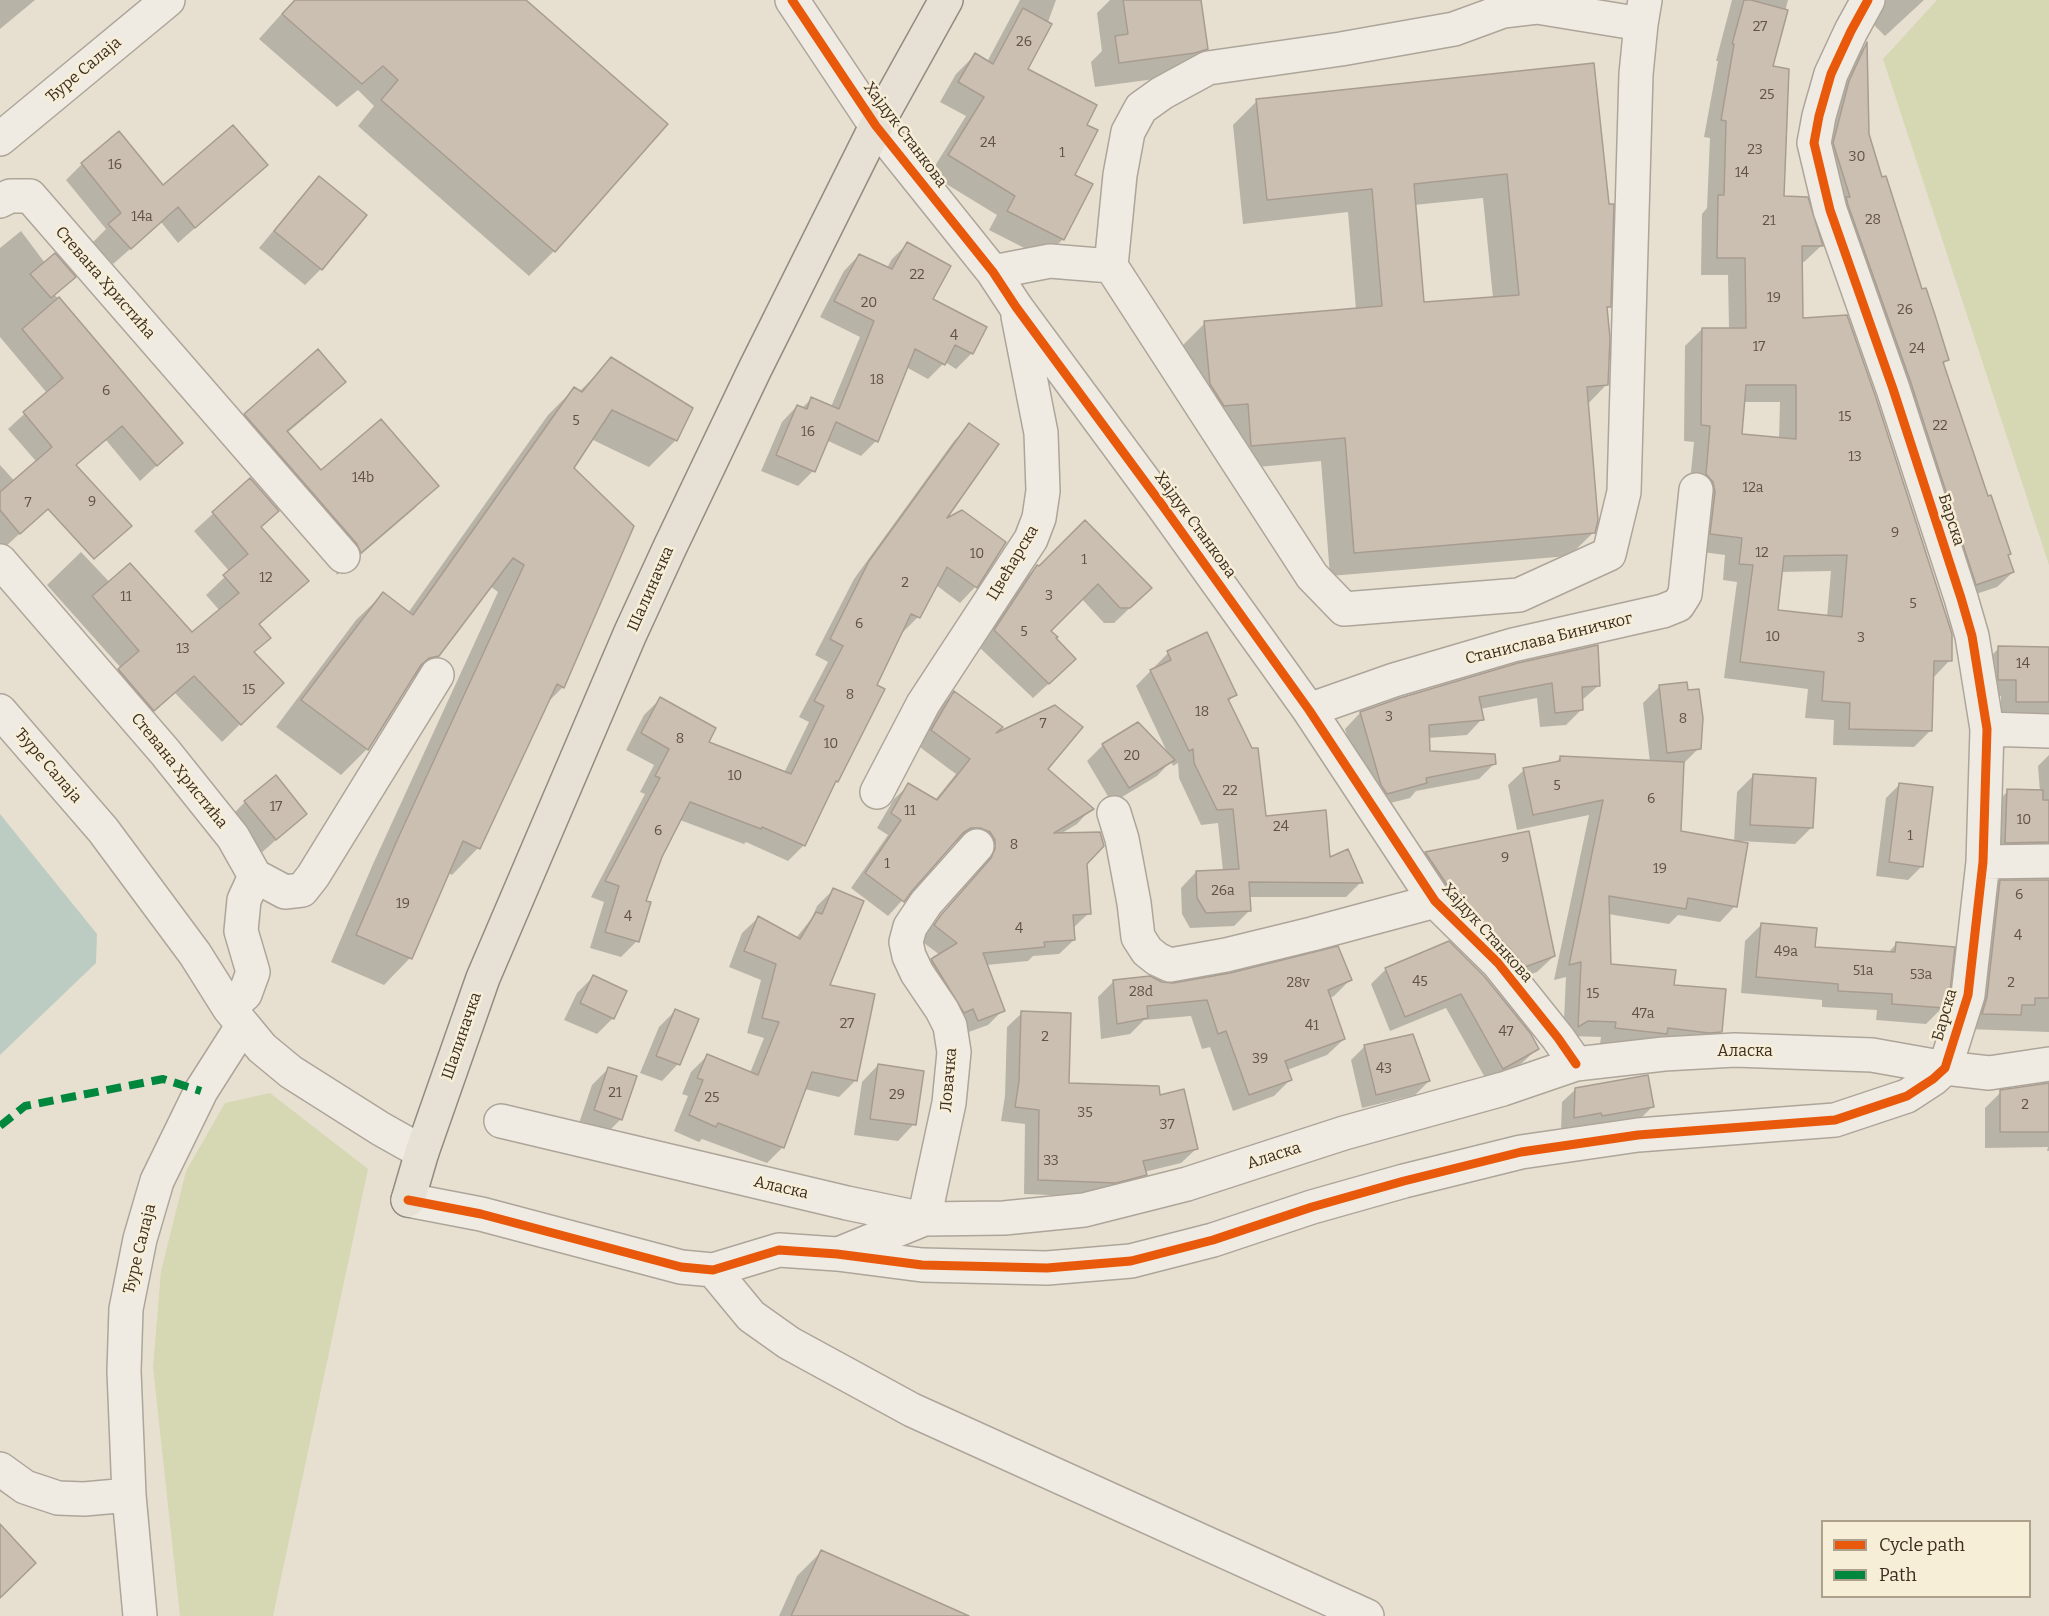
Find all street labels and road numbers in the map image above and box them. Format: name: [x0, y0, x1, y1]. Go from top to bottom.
street label: Ђуре Салаја: [42, 33, 126, 107]
street label: Хајдук Станкова: [859, 79, 951, 191]
street label: Стевана Христића: [51, 223, 159, 343]
street label: Хајдук Станкова: [1150, 468, 1240, 582]
street label: Барска: [1934, 492, 1968, 548]
street label: Цвећарска: [983, 522, 1043, 604]
street label: Шалиначка: [624, 543, 678, 635]
street label: Станислава Биничког: [1463, 609, 1635, 669]
street label: Стевана Христића: [127, 709, 231, 833]
street label: Ђуре Салаја: [10, 725, 86, 807]
street label: Хајдук Станкова: [1437, 879, 1537, 987]
street label: Барска: [1928, 987, 1962, 1043]
street label: Шалиначка: [438, 990, 486, 1082]
street label: Аласка: [1717, 1042, 1773, 1062]
street label: Ловачка: [937, 1047, 961, 1113]
street label: Аласка: [1245, 1138, 1303, 1174]
street label: Аласка: [752, 1172, 810, 1204]
street label: Ђуре Салаја: [120, 1202, 160, 1296]

